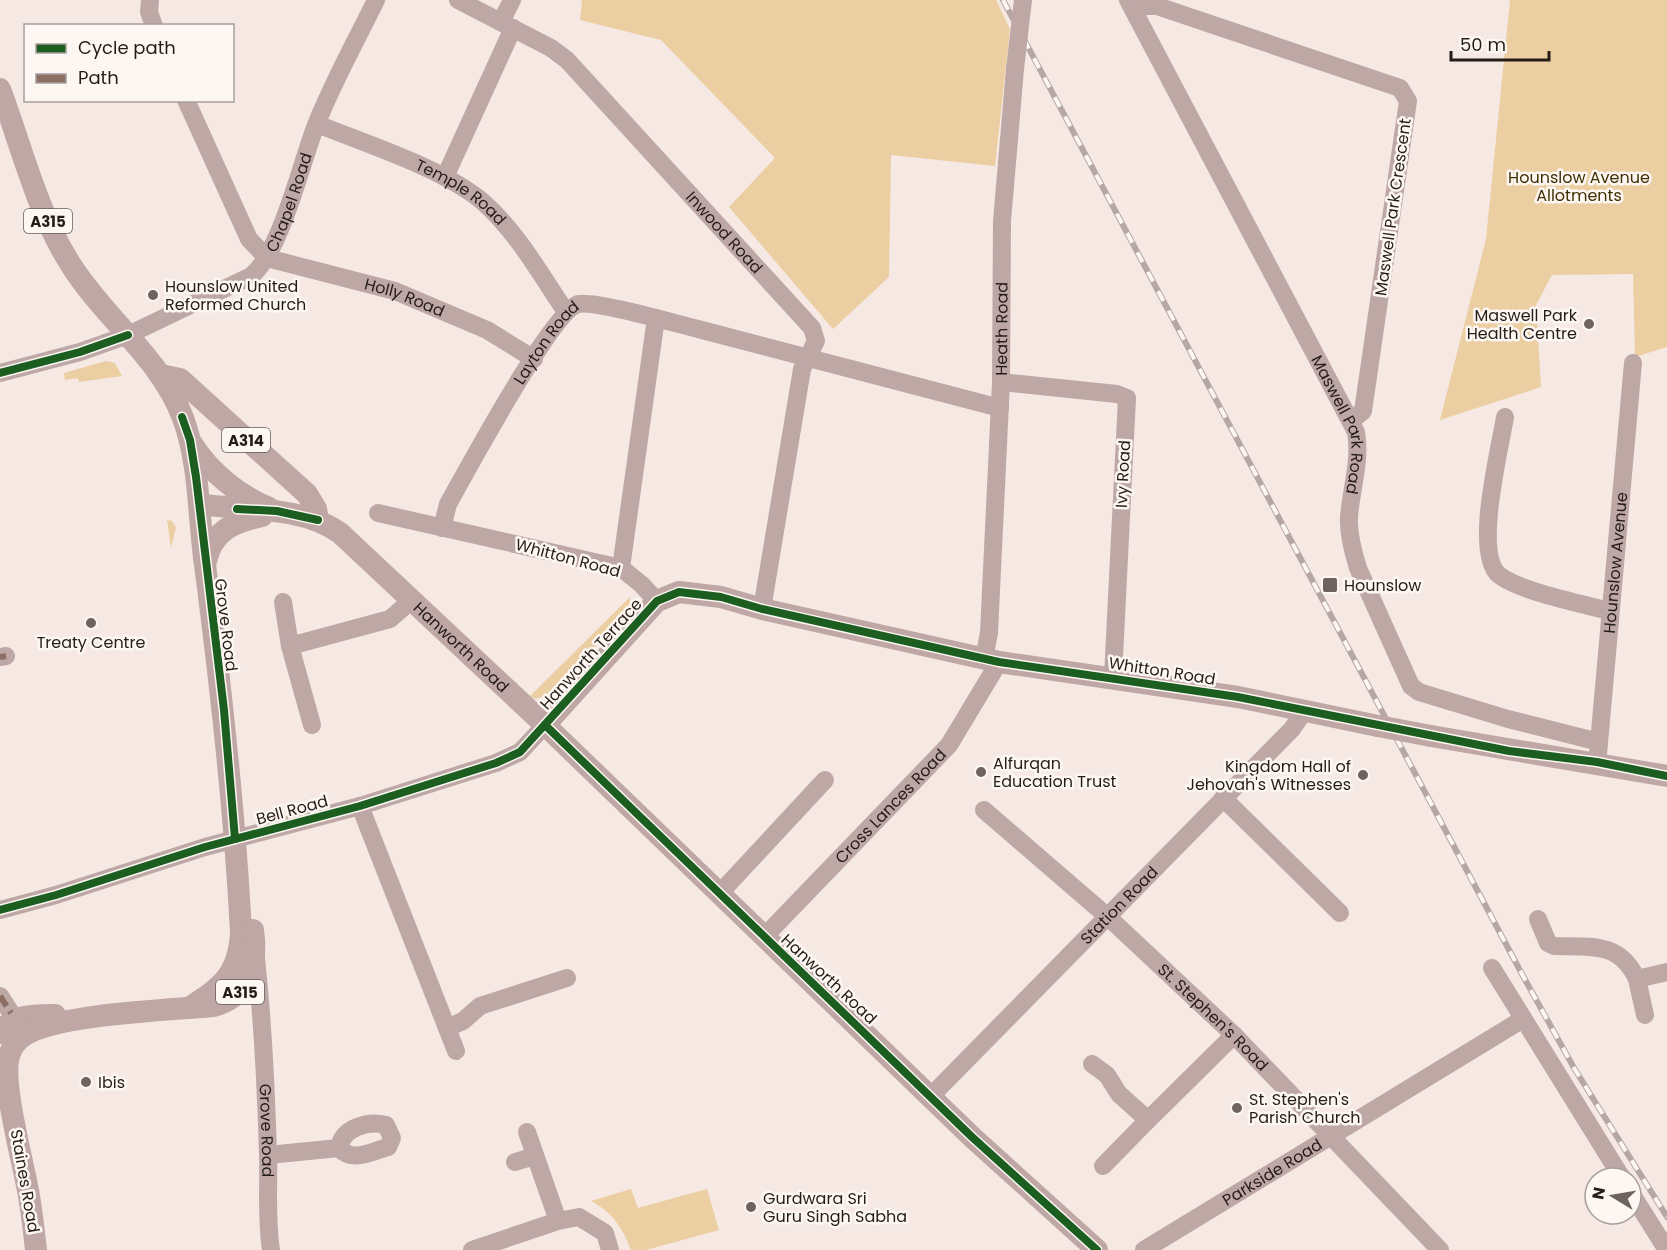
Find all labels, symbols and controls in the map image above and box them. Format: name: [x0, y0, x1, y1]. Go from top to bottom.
legend: [24, 24, 234, 102]
scale bar: [1451, 24, 1548, 62]
text: 50 m: [1460, 32, 1506, 57]
text: Cycle path: [78, 35, 176, 60]
text: Path: [78, 65, 119, 90]
street label: Maswell Park Crescent: [1369, 117, 1417, 297]
street label: Chapel Road: [260, 150, 317, 256]
street label: Temple Road: [412, 153, 512, 230]
park label: Hounslow Avenue Allotments: [1508, 166, 1650, 207]
street label: Inwood Road: [681, 186, 768, 279]
road number: A315: [24, 209, 72, 233]
street label: Holly Road: [362, 272, 448, 322]
place label: Hounslow United Reformed Church: [165, 275, 306, 316]
street label: Heath Road: [990, 282, 1013, 376]
marker: Hounslow United Reformed Church: [146, 288, 160, 302]
street label: Layton Road: [508, 295, 584, 389]
place label: Maswell Park Health Centre: [1467, 304, 1578, 345]
marker: Maswell Park Health Centre: [1582, 317, 1596, 331]
street label: Maswell Park Road: [1306, 351, 1369, 496]
road number: A314: [222, 428, 270, 452]
street label: Ivy Road: [1110, 440, 1136, 508]
street label: Hounslow Avenue: [1597, 491, 1633, 634]
street label: Whitton Road: [513, 533, 623, 583]
place label: Hounslow: [1344, 574, 1421, 597]
marker: Hounslow: [1321, 576, 1339, 594]
street label: Grove Road: [209, 577, 243, 673]
street label: Hanworth Terrace: [535, 593, 647, 715]
street label: Hanworth Road: [409, 596, 514, 697]
marker: Treaty Centre: [84, 616, 98, 630]
place label: Treaty Centre: [37, 631, 145, 654]
street label: Whitton Road: [1107, 651, 1217, 691]
street label: Cross Lances Road: [829, 743, 951, 868]
place label: Alfurqan Education Trust: [993, 752, 1117, 793]
place label: Kingdom Hall of Jehovah's Witnesses: [1186, 755, 1351, 796]
marker: Alfurqan Education Trust: [974, 765, 988, 779]
marker: Kingdom Hall of Jehovah's Witnesses: [1356, 768, 1370, 782]
street label: Bell Road: [254, 789, 330, 831]
street label: Station Road: [1075, 860, 1163, 949]
street label: Hanworth Road: [776, 929, 882, 1029]
street label: St. Stephen's Road: [1153, 958, 1274, 1076]
road number: A315: [216, 980, 264, 1004]
place label: Ibis: [98, 1071, 125, 1094]
marker: Ibis: [79, 1075, 93, 1089]
street label: Grove Road: [254, 1083, 280, 1178]
place label: St. Stephen's Parish Church: [1249, 1088, 1361, 1129]
marker: St. Stephen's Parish Church: [1230, 1101, 1244, 1115]
street label: Staines Road: [5, 1128, 45, 1234]
street label: Parkside Road: [1218, 1133, 1326, 1211]
north arrow: [1583, 1166, 1643, 1226]
text: N: [1586, 1185, 1611, 1201]
place label: Gurdwara Sri Guru Singh Sabha: [763, 1187, 907, 1228]
marker: Gurdwara Sri Guru Singh Sabha: [744, 1200, 758, 1214]

